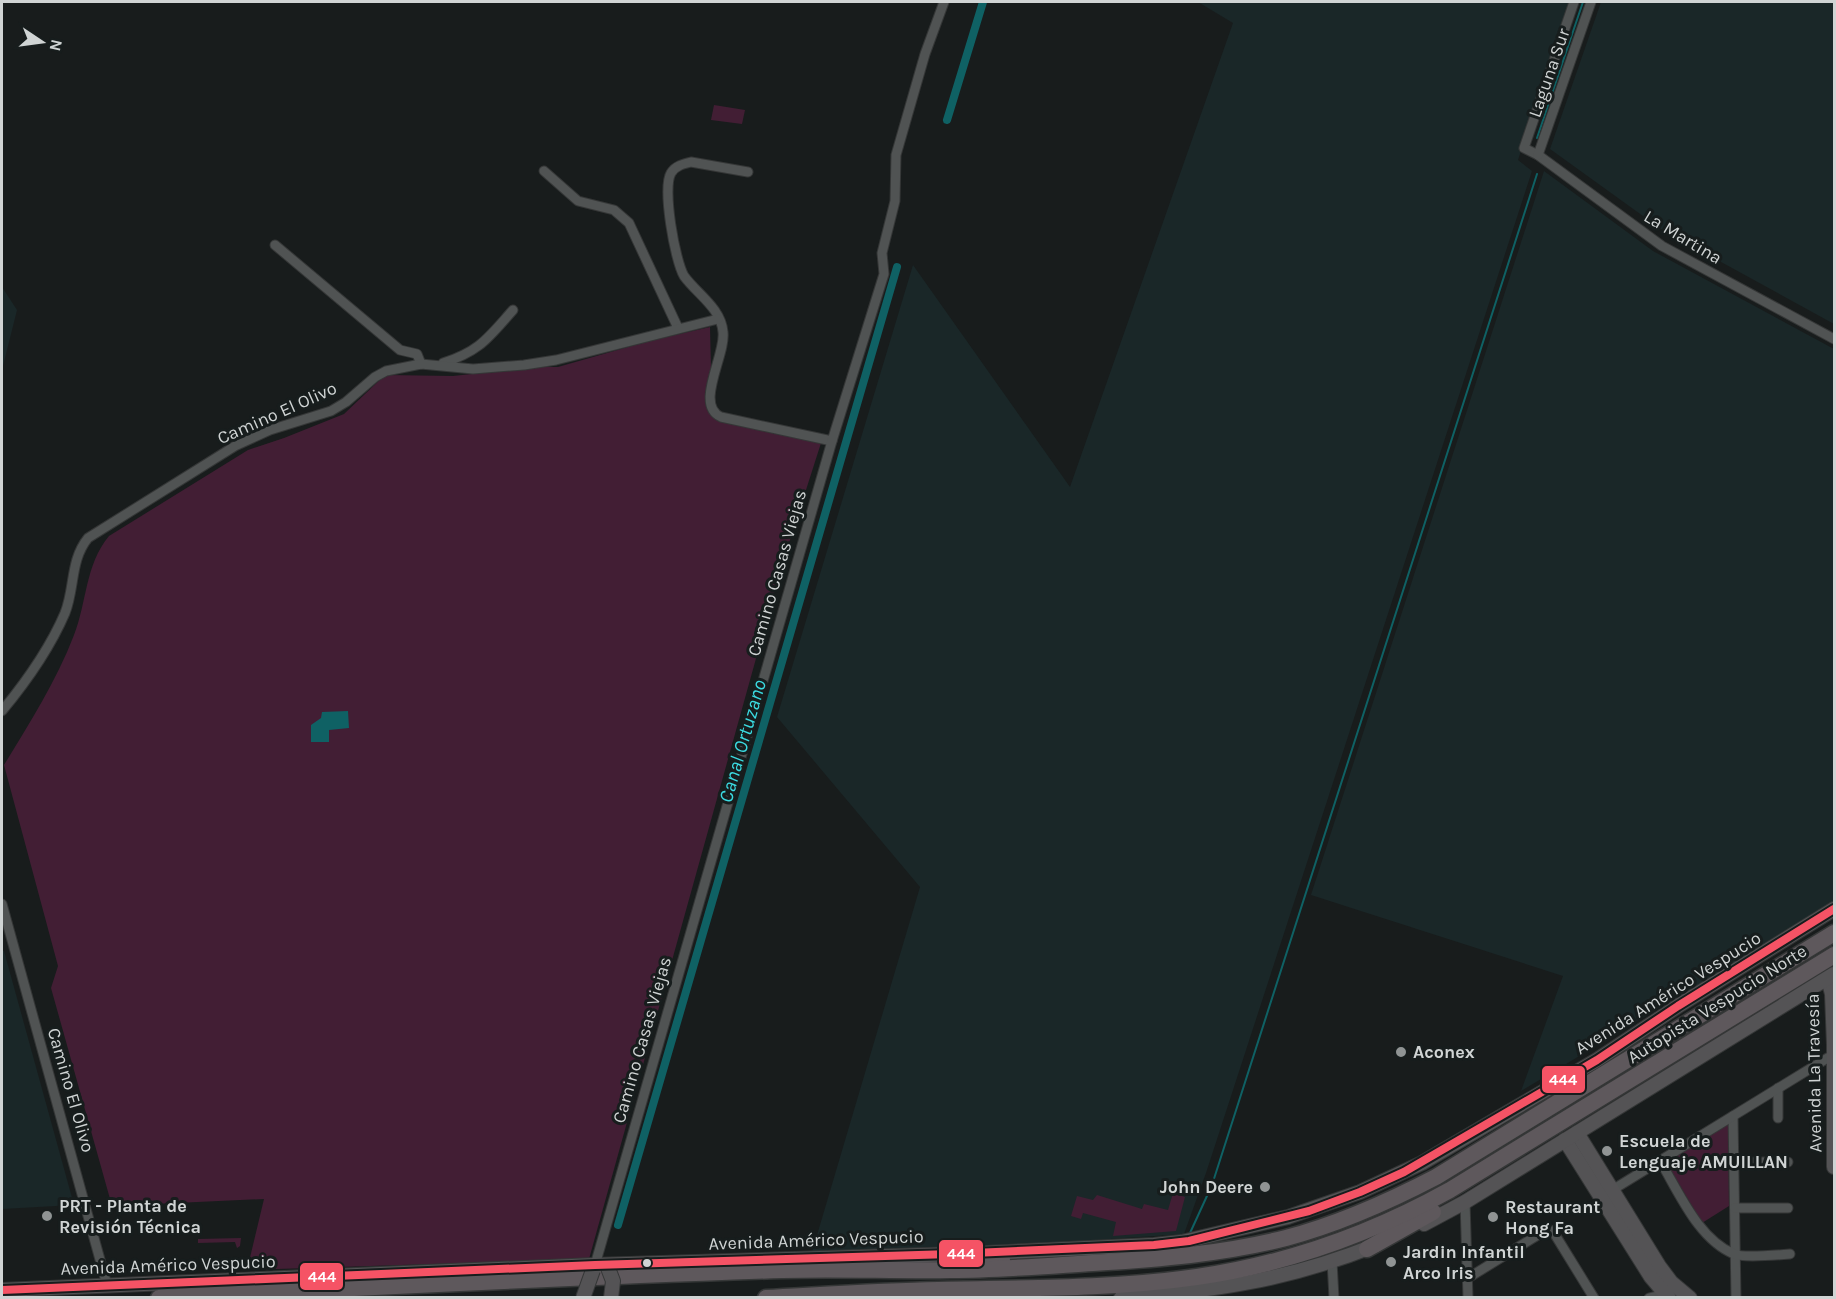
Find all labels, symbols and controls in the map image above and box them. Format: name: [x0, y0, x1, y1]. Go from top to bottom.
north arrow: [12, 12, 72, 72]
street label: Laguna Sur: [1524, 25, 1575, 120]
text: N: [46, 38, 67, 53]
street label: La Martina: [1640, 205, 1726, 269]
street label: Camino El Olivo: [214, 377, 340, 449]
street label: Camino Casas Viejas: [743, 487, 811, 659]
water label: Canal Ortuzano: [714, 677, 771, 805]
street label: Avenida Américo Vespucio: [1571, 927, 1765, 1059]
street label: Autopista Vespucio Norte: [1623, 940, 1811, 1068]
street label: Camino Casas Viejas: [608, 954, 676, 1126]
street label: Avenida La Travesía: [1802, 993, 1826, 1153]
street label: Camino El Olivo: [43, 1025, 99, 1155]
place label: Aconex: [1413, 1041, 1475, 1063]
marker: Aconex: [1394, 1045, 1408, 1059]
line badge: 444: [1541, 1065, 1586, 1094]
text: 444: [1549, 1070, 1578, 1089]
place label: Escuela de Lenguaje AMUILLAN: [1619, 1130, 1788, 1173]
marker: Escuela de Lenguaje AMUILLAN: [1600, 1144, 1614, 1158]
place label: John Deere: [1160, 1176, 1253, 1198]
marker: John Deere: [1258, 1180, 1272, 1194]
place label: PRT - Planta de Revisión Técnica: [59, 1195, 201, 1238]
place label: Restaurant Hong Fa: [1505, 1196, 1600, 1239]
marker: PRT - Planta de Revisión Técnica: [40, 1209, 54, 1223]
marker: Restaurant Hong Fa: [1486, 1210, 1500, 1224]
street label: Avenida Américo Vespucio: [708, 1225, 924, 1255]
line badge: 444: [938, 1239, 984, 1268]
place label: Jardin Infantil Arco Iris: [1403, 1241, 1525, 1284]
text: 444: [947, 1244, 976, 1263]
street label: Avenida Américo Vespucio: [60, 1250, 276, 1280]
marker: Jardin Infantil Arco Iris: [1384, 1255, 1398, 1269]
unlabelled marker: [641, 1257, 653, 1269]
line badge: 444: [299, 1262, 344, 1291]
text: 444: [308, 1267, 337, 1286]

